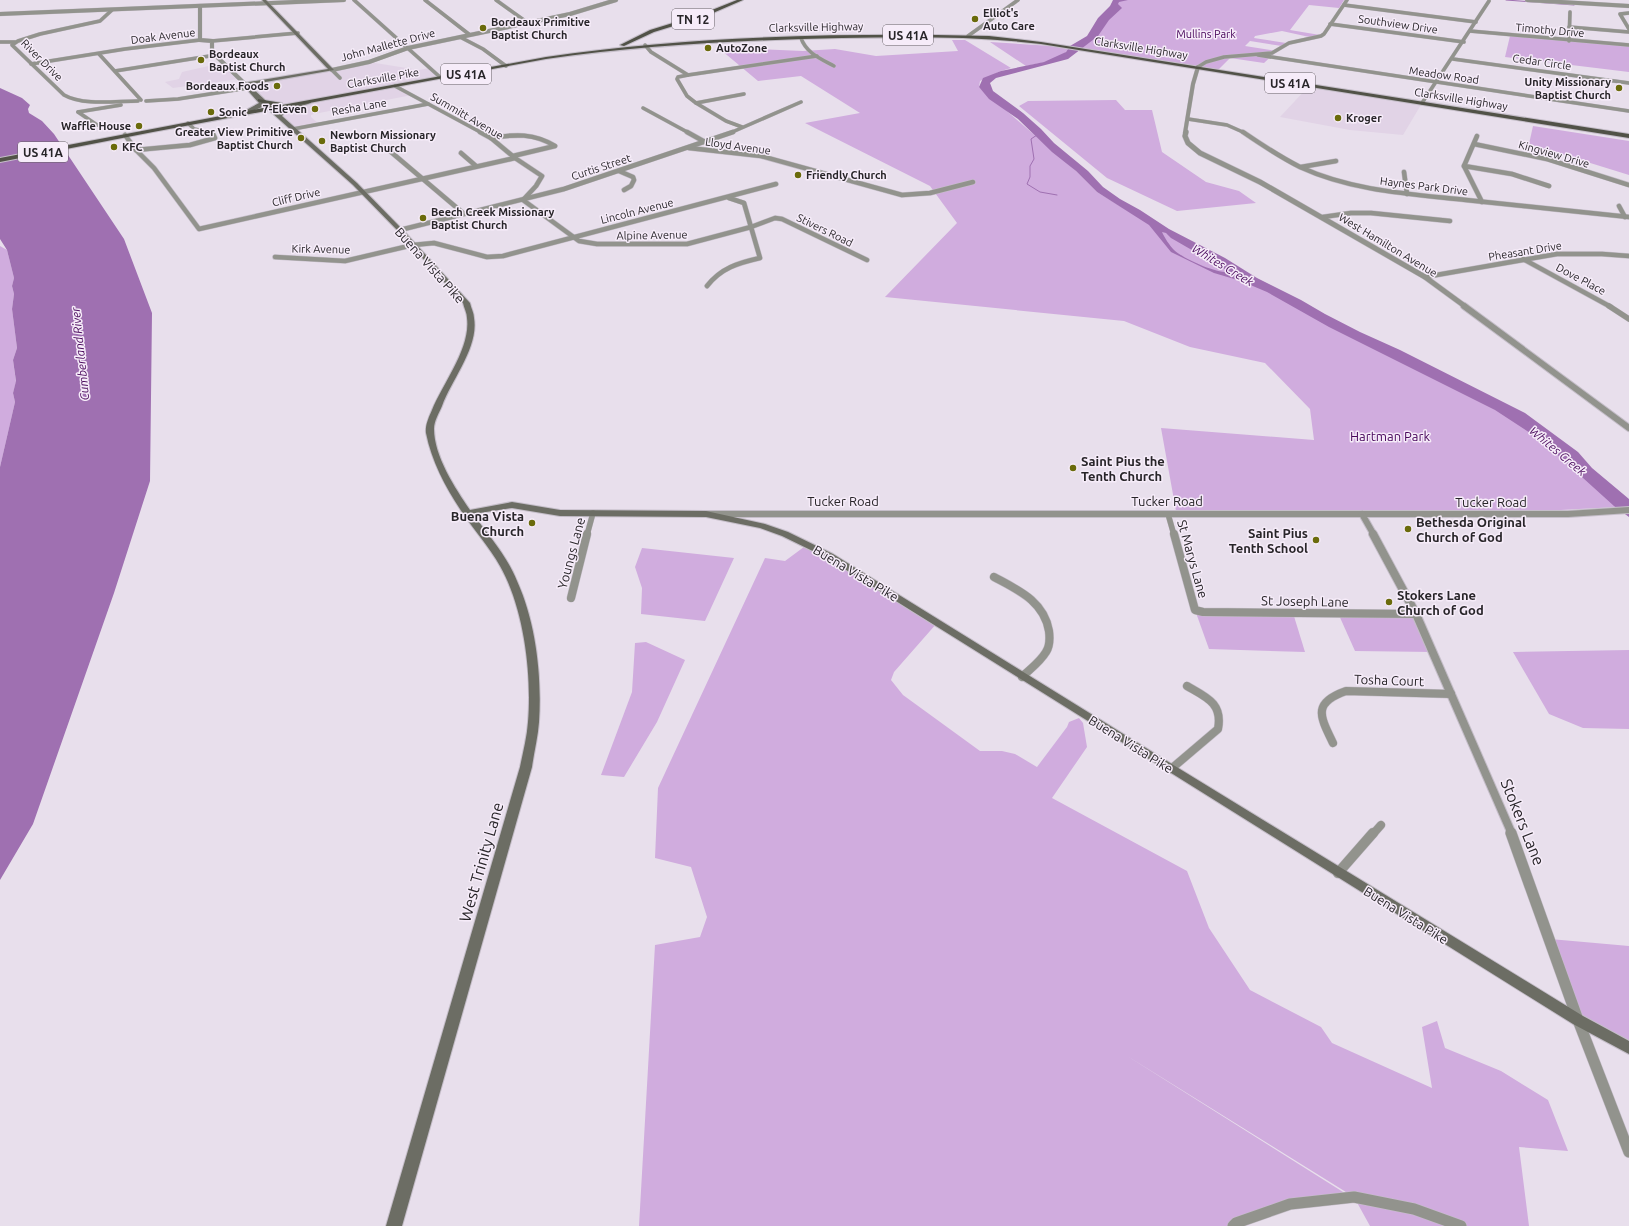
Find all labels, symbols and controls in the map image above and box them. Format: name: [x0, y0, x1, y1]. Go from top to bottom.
place label: Elliot's Auto Care: [983, 7, 1035, 32]
road number: TN 12: [672, 9, 714, 29]
street label: Southview Drive: [1357, 12, 1439, 36]
marker: Elliot's Auto Care: [970, 14, 980, 24]
place label: Bordeaux Primitive Baptist Church: [491, 16, 590, 41]
street label: Clarksville Highway: [769, 20, 864, 34]
street label: Timothy Drive: [1515, 21, 1585, 39]
marker: Bordeaux Primitive Baptist Church: [478, 23, 488, 33]
road number: US 41A: [883, 25, 933, 45]
street label: Doak Avenue: [130, 26, 196, 46]
street label: John Mallette Drive: [340, 27, 436, 63]
park label: Mullins Park: [1176, 28, 1236, 40]
street label: Clarksville Highway: [1093, 35, 1189, 61]
street label: River Drive: [19, 37, 65, 83]
place label: AutoZone: [716, 42, 767, 54]
marker: AutoZone: [703, 43, 713, 53]
place label: Bordeaux Baptist Church: [209, 48, 285, 73]
street label: Cedar Circle: [1512, 52, 1572, 72]
marker: Bordeaux Baptist Church: [196, 55, 206, 65]
road number: US 41A: [441, 64, 491, 84]
street label: Meadow Road: [1408, 64, 1480, 86]
street label: Clarksville Pike: [346, 66, 420, 90]
road number: US 41A: [1265, 73, 1315, 93]
place label: Unity Missionary Baptist Church: [1525, 76, 1611, 101]
place label: Bordeaux Foods: [186, 80, 269, 92]
marker: Bordeaux Foods: [272, 81, 282, 91]
marker: Unity Missionary Baptist Church: [1614, 83, 1624, 93]
street label: Clarksville Highway: [1413, 86, 1509, 112]
street label: Summitt Avenue: [429, 90, 505, 142]
street label: Resha Lane: [331, 96, 387, 118]
place label: 7-Eleven: [262, 103, 307, 115]
marker: 7-Eleven: [310, 104, 320, 114]
place label: Sonic: [219, 106, 247, 118]
marker: Sonic: [206, 107, 216, 117]
place label: Kroger: [1346, 112, 1382, 124]
marker: Kroger: [1333, 113, 1343, 123]
place label: Waffle House: [61, 120, 131, 132]
marker: Waffle House: [134, 121, 144, 131]
place label: Greater View Primitive Baptist Church: [175, 126, 293, 151]
place label: Newborn Missionary Baptist Church: [330, 129, 436, 154]
marker: Greater View Primitive Baptist Church: [296, 133, 306, 143]
street label: Lloyd Avenue: [704, 135, 772, 157]
marker: Newborn Missionary Baptist Church: [317, 136, 327, 146]
street label: Kingview Drive: [1517, 138, 1591, 170]
place label: KFC: [122, 141, 142, 153]
road number: US 41A: [18, 142, 68, 162]
marker: KFC: [109, 142, 119, 152]
street label: Curtis Street: [570, 151, 633, 182]
place label: Friendly Church: [806, 169, 887, 181]
marker: Friendly Church: [793, 170, 803, 180]
street label: Haynes Park Drive: [1379, 175, 1469, 197]
street label: Cliff Drive: [271, 186, 321, 208]
street label: Lincoln Avenue: [599, 196, 675, 226]
place label: Beech Creek Missionary Baptist Church: [431, 206, 554, 231]
street label: Stivers Road: [795, 211, 855, 249]
street label: West Hamilton Avenue: [1337, 211, 1439, 279]
marker: Beech Creek Missionary Baptist Church: [418, 213, 428, 223]
street label: Buena Vista Pike: [392, 224, 468, 306]
street label: Alpine Avenue: [616, 228, 688, 242]
street label: Pheasant Drive: [1487, 239, 1563, 263]
street label: Kirk Avenue: [291, 242, 351, 256]
water label: Whites Creek: [1190, 242, 1257, 289]
street label: Dove Place: [1554, 261, 1608, 297]
water label: Cumberland River: [69, 306, 91, 401]
water label: Whites Creek: [1527, 424, 1589, 479]
park label: Hartman Park: [1350, 429, 1430, 443]
place label: Saint Pius the Tenth Church: [1081, 454, 1165, 483]
marker: Saint Pius the Tenth Church: [1068, 463, 1078, 473]
street label: Tucker Road: [807, 494, 879, 508]
street label: Tucker Road: [1131, 494, 1203, 508]
street label: Tucker Road: [1455, 495, 1527, 509]
place label: Buena Vista Church: [451, 509, 524, 538]
place label: Bethesda Original Church of God: [1416, 515, 1526, 544]
street label: Youngs Lane: [555, 516, 587, 590]
marker: Buena Vista Church: [527, 518, 537, 528]
street label: St Marys Lane: [1175, 518, 1211, 600]
marker: Bethesda Original Church of God: [1403, 524, 1413, 534]
place label: Saint Pius Tenth School: [1229, 526, 1308, 555]
marker: Saint Pius Tenth School: [1311, 535, 1321, 545]
street label: Buena Vista Pike: [811, 542, 901, 604]
place label: Stokers Lane Church of God: [1397, 588, 1484, 617]
street label: St Joseph Lane: [1261, 593, 1349, 609]
marker: Stokers Lane Church of God: [1384, 597, 1394, 607]
street label: Tosha Court: [1354, 672, 1424, 688]
street label: Buena Vista Pike: [1086, 712, 1176, 776]
street label: Stokers Lane: [1497, 776, 1549, 868]
street label: West Trinity Lane: [455, 800, 507, 924]
street label: Buena Vista Pike: [1361, 883, 1451, 947]

